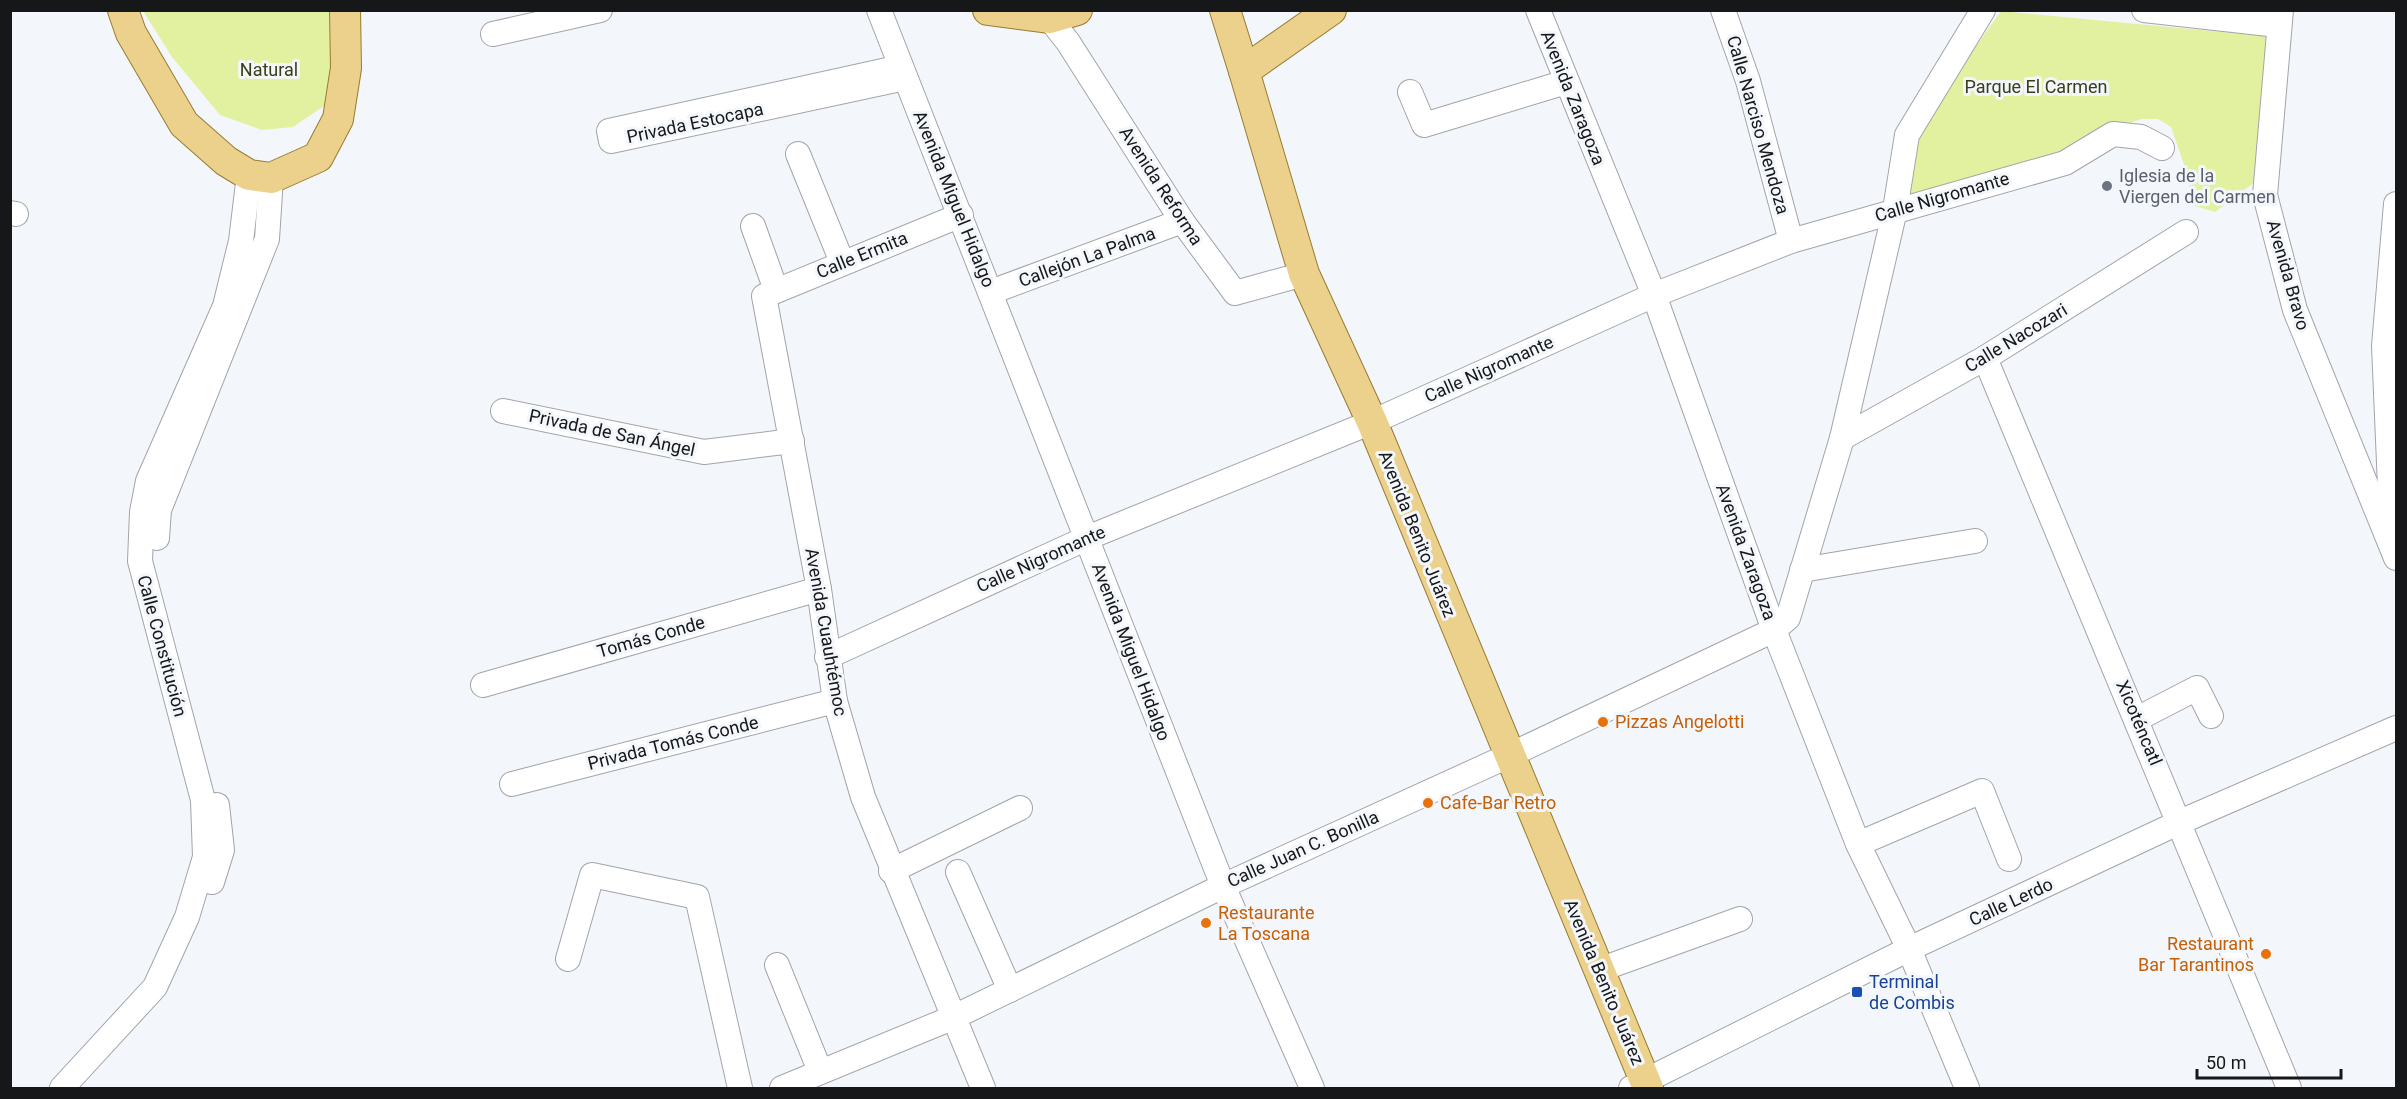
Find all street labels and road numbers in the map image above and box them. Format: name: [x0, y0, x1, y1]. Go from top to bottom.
street label: Avenida Zaragoza: [1537, 27, 1610, 168]
street label: Calle Narciso Mendoza: [1723, 33, 1794, 217]
street label: Privada Estocapa: [625, 98, 765, 147]
street label: Avenida Miguel Hidalgo: [909, 107, 1000, 290]
street label: Avenida Reforma: [1115, 123, 1208, 249]
street label: Calle Nigromante: [1872, 167, 2011, 226]
street label: Avenida Bravo: [2263, 217, 2314, 332]
street label: Callejón La Palma: [1016, 222, 1158, 291]
street label: Calle Ermita: [813, 227, 910, 282]
street label: Calle Nacozari: [1961, 299, 2071, 376]
street label: Calle Nigromante: [1421, 331, 1556, 406]
street label: Privada de San Ángel: [527, 405, 697, 460]
street label: Avenida Benito Juárez: [1374, 447, 1461, 620]
street label: Avenida Zaragoza: [1712, 481, 1781, 623]
street label: Calle Nigromante: [973, 521, 1108, 596]
street label: Avenida Cuauhtémoc: [801, 546, 852, 718]
street label: Avenida Miguel Hidalgo: [1088, 560, 1175, 744]
street label: Calle Constitución: [134, 573, 191, 719]
street label: Tomás Conde: [595, 611, 707, 662]
street label: Xicoténcatl: [2112, 677, 2167, 768]
street label: Privada Tomás Conde: [585, 711, 760, 774]
street label: Calle Juan C. Bonilla: [1224, 806, 1382, 891]
street label: Calle Lerdo: [1966, 873, 2056, 930]
street label: Avenida Benito Juárez: [1560, 896, 1649, 1068]

